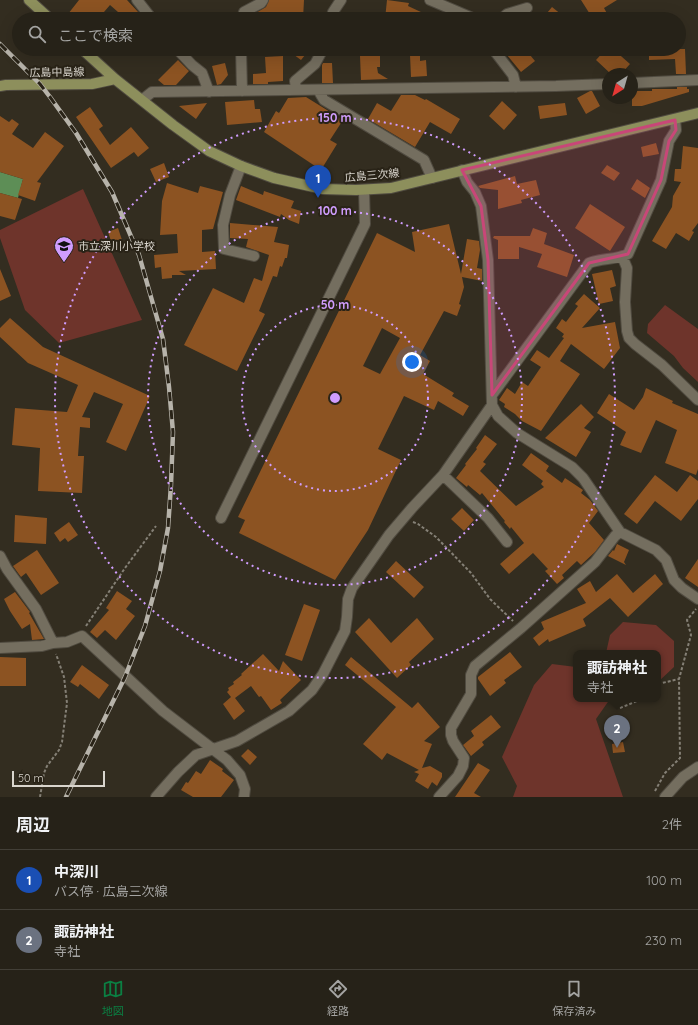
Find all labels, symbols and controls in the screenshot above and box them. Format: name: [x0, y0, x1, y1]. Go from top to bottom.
search box: [12, 12, 686, 56]
icon: search: [26, 23, 48, 45]
text: ここで検索: [58, 26, 133, 45]
street label: 広島中島線: [29, 65, 85, 79]
north arrow: [602, 68, 638, 104]
text: 150 m: [318, 110, 352, 125]
pin: 1: [305, 165, 331, 198]
street label: 広島三次線: [344, 166, 400, 184]
text: 100 m: [318, 203, 352, 218]
school or university icon: 市立深川小学校: [53, 235, 75, 263]
place label: 市立深川小学校: [78, 239, 155, 253]
text: 50 m: [321, 297, 349, 312]
your location: [402, 352, 422, 372]
centre of rings: [328, 391, 342, 405]
popup: [573, 650, 661, 702]
text: 諏訪神社: [587, 658, 647, 677]
text: 寺社: [587, 679, 613, 695]
pin: 2: [604, 715, 630, 748]
scale bar: [12, 769, 105, 788]
text: 50 m: [18, 771, 44, 785]
text: 周辺: [16, 814, 50, 835]
text: 2件: [662, 816, 682, 832]
text: 中深川: [54, 862, 99, 881]
text: 1: [26, 872, 32, 888]
text: 100 m: [646, 872, 682, 888]
text: バス停 · 広島三次線: [54, 883, 168, 899]
text: 諏訪神社: [54, 922, 114, 941]
text: 2: [25, 932, 33, 948]
text: 230 m: [645, 932, 682, 948]
text: 寺社: [54, 943, 80, 959]
tab: 地図: [102, 978, 124, 1018]
tab: 経路: [327, 978, 349, 1018]
tab: 保存済み: [552, 978, 596, 1018]

